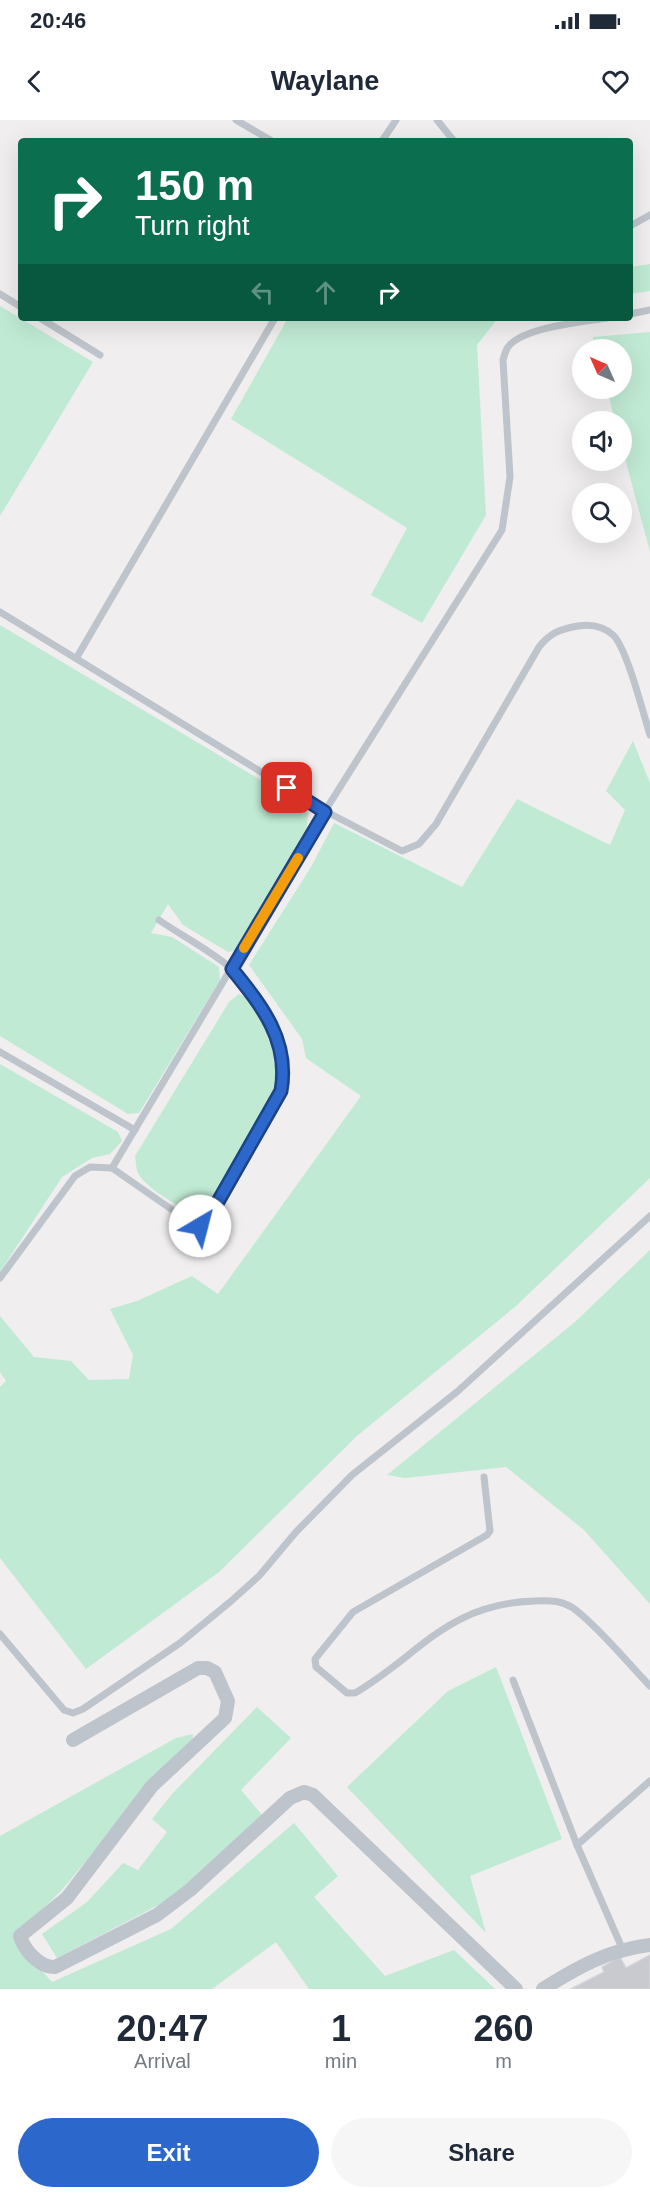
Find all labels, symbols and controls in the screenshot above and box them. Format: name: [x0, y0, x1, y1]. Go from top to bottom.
text: 20:46: [30, 8, 86, 33]
icon: back: [18, 65, 51, 98]
icon: heart: [599, 65, 632, 98]
text: Waylane: [271, 66, 379, 96]
icon: right: [36, 162, 114, 240]
text: 150 m: [135, 162, 254, 209]
text: Turn right: [135, 211, 250, 241]
icon: left: [246, 276, 279, 309]
icon: ahead: [309, 276, 342, 309]
icon: right: [372, 276, 405, 309]
north arrow: [572, 339, 632, 399]
map controls: [572, 339, 632, 543]
button: sound: [572, 411, 632, 471]
button: search: [572, 483, 632, 543]
pin: [261, 762, 312, 813]
icon: arrive: [270, 771, 303, 804]
position arrow: [168, 1194, 232, 1258]
text: 20:47: [116, 2008, 208, 2049]
text: 1: [331, 2008, 351, 2049]
text: 260: [473, 2008, 534, 2049]
text: Arrival: [134, 2050, 191, 2072]
text: min: [325, 2050, 357, 2072]
text: m: [495, 2050, 512, 2072]
button: Exit: [18, 2118, 319, 2187]
button: Share: [331, 2118, 632, 2187]

